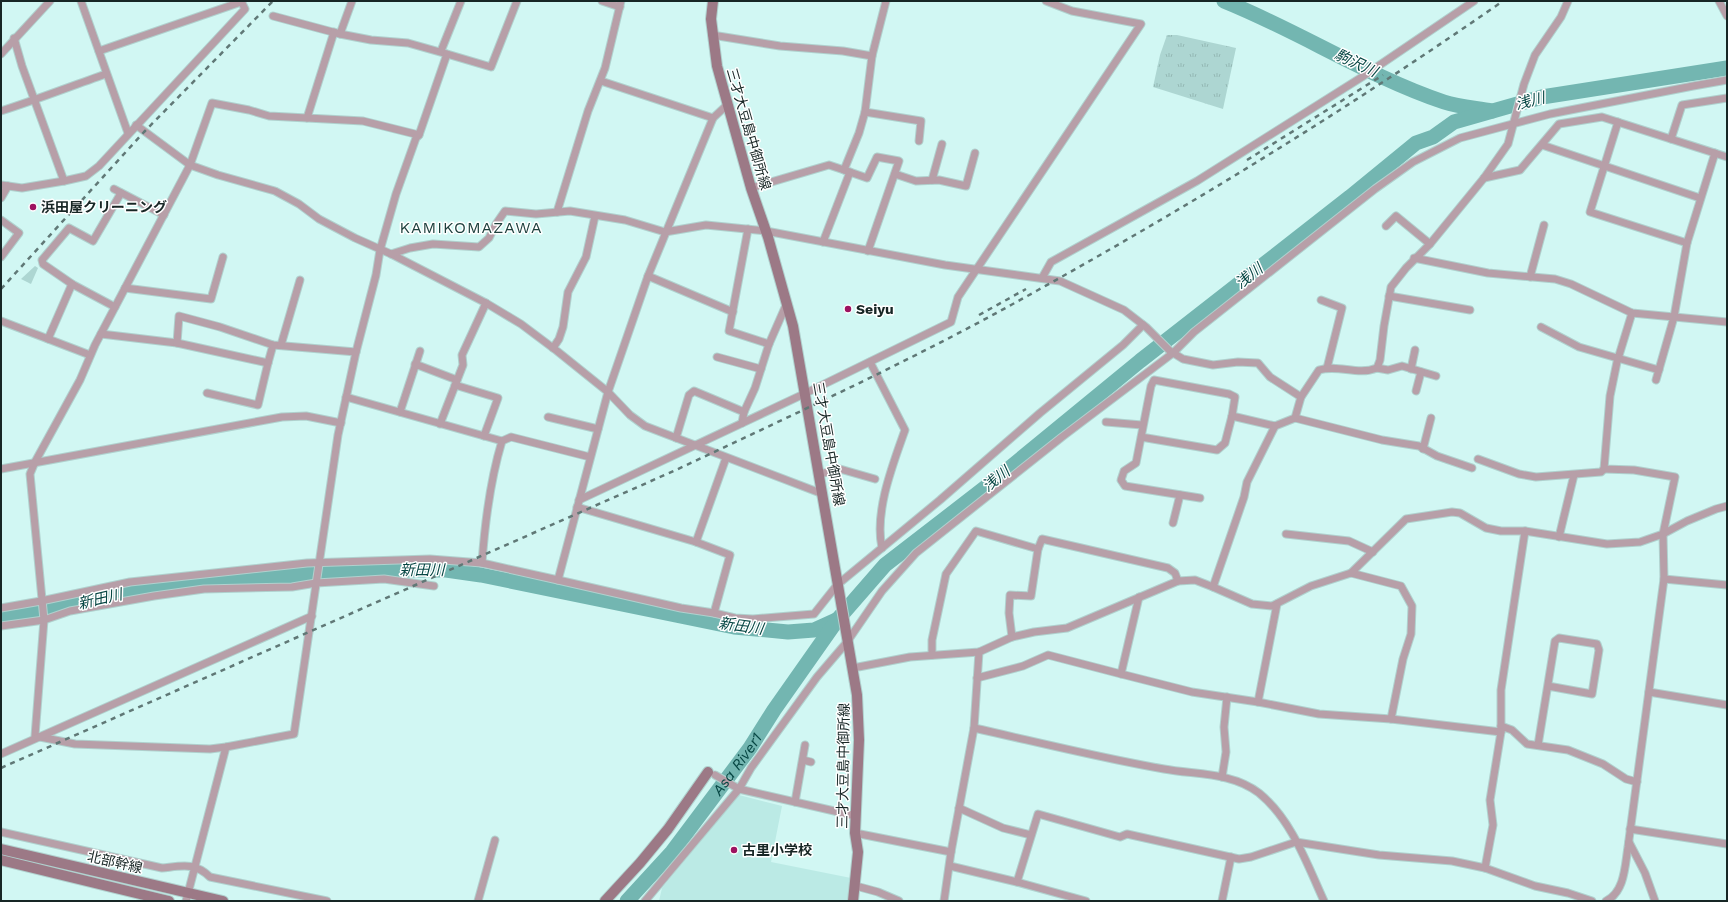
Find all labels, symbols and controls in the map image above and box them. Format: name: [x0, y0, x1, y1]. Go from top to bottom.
water label: 駒沢川: [1332, 45, 1382, 82]
street label: 三才大豆島中御所線: [724, 66, 774, 192]
water label: 浅川: [1513, 88, 1549, 113]
place label: 浜田屋クリーニング: [41, 199, 167, 215]
marker: 浜田屋クリーニング: [28, 202, 38, 212]
district label: KAMIKOMAZAWA: [400, 218, 542, 237]
water label: 浅川: [1232, 258, 1268, 292]
place label: Seiyu: [856, 301, 894, 317]
marker: Seiyu: [843, 304, 853, 314]
street label: 三才大豆島中御所線: [810, 381, 848, 507]
water label: 浅川: [979, 461, 1015, 495]
water label: 新田川: [399, 561, 446, 579]
water label: 新田川: [76, 585, 126, 613]
water label: 新田川: [717, 614, 767, 638]
street label: 三才大豆島中御所線: [834, 703, 852, 829]
water label: Asa River1: [708, 730, 766, 800]
place label: 古里小学校: [742, 842, 812, 858]
marker: 古里小学校: [729, 845, 739, 855]
street label: 北部幹線: [86, 848, 144, 876]

